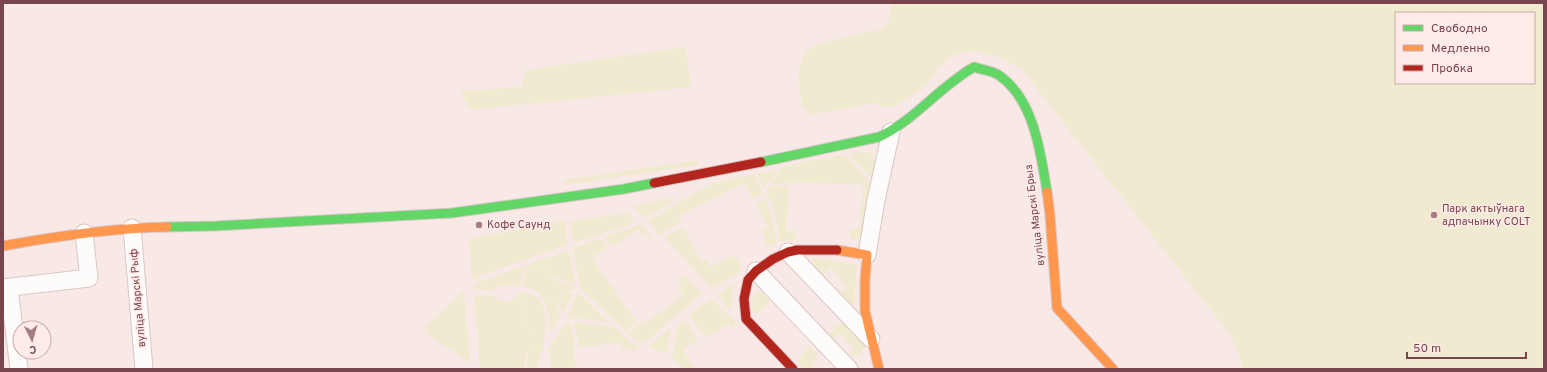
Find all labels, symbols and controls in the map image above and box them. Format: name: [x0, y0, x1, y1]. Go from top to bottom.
legend: [1395, 12, 1535, 84]
text: Свободно: [1431, 21, 1488, 37]
text: Медленно: [1431, 41, 1491, 57]
text: Пробка: [1431, 61, 1473, 77]
street label: вуліца Марскі Брыз: [1022, 163, 1048, 267]
place label: Парк актыўнага адпачынку COLT: [1442, 202, 1530, 229]
marker: Парк актыўнага адпачынку COLT: [1429, 210, 1439, 220]
place label: Кофе Саунд: [487, 218, 551, 232]
marker: Кофе Саунд: [474, 220, 484, 230]
street label: вуліца Марскі Рыф: [127, 248, 149, 348]
north arrow: [12, 320, 52, 360]
scale bar: [1407, 334, 1526, 360]
text: 50 m: [1413, 341, 1441, 357]
text: С: [29, 342, 37, 356]

